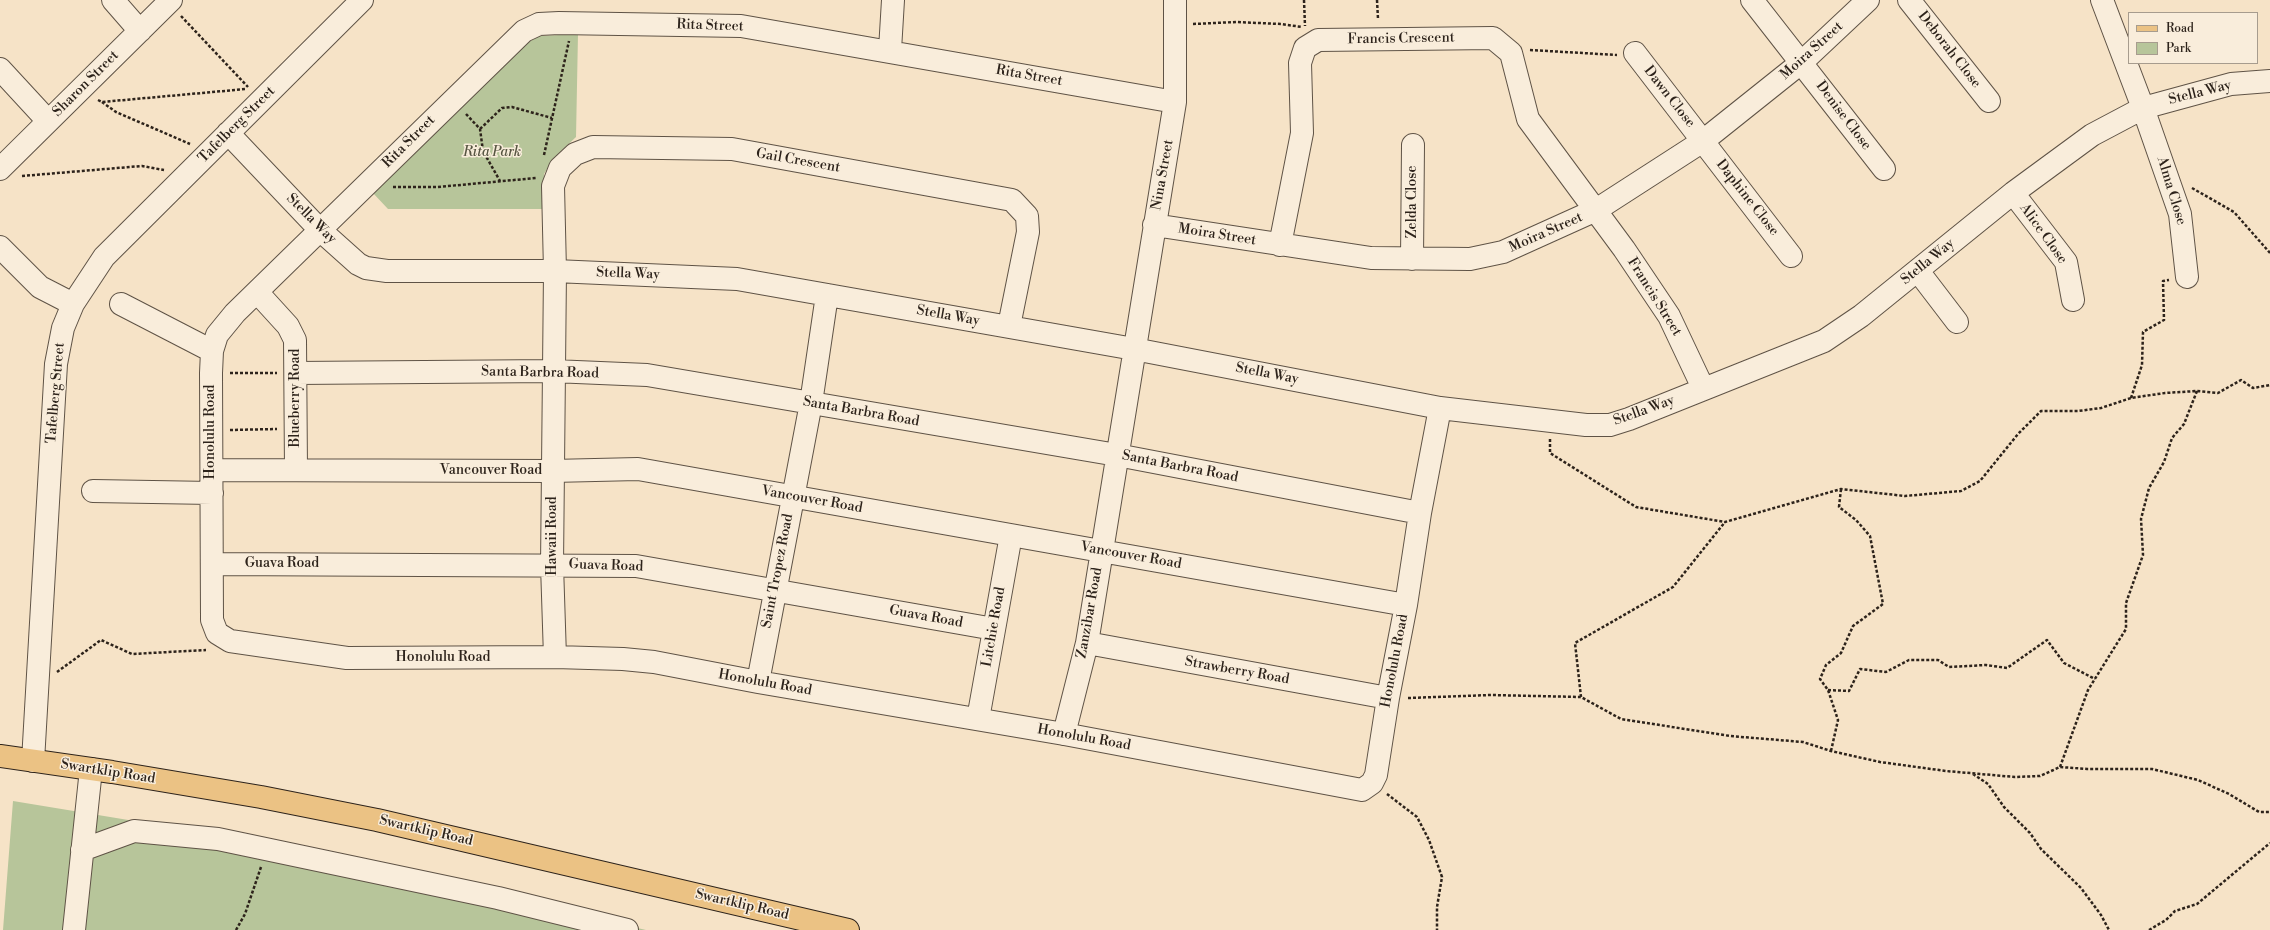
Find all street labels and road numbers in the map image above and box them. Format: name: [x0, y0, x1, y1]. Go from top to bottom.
street label: Deborah Close: [1914, 8, 1984, 92]
street label: Rita Street: [676, 16, 744, 36]
street label: Moira Street: [1777, 18, 1847, 84]
street label: Francis Crescent: [1347, 30, 1455, 48]
street label: Sharon Street: [49, 47, 123, 121]
street label: Rita Street: [994, 62, 1064, 90]
street label: Dawn Close: [1640, 63, 1698, 131]
street label: Stella Way: [2167, 77, 2233, 109]
street label: Denise Close: [1812, 78, 1874, 154]
street label: Tafelberg Street: [195, 83, 279, 167]
street label: Rita Street: [379, 112, 439, 172]
street label: Nina Street: [1149, 138, 1177, 212]
street label: Gail Crescent: [755, 145, 841, 177]
street label: Alma Close: [2153, 155, 2189, 227]
street label: Daphine Close: [1712, 157, 1782, 239]
street label: Zelda Close: [1405, 165, 1421, 239]
street label: Stella Way: [283, 191, 339, 247]
street label: Alice Close: [2016, 201, 2070, 267]
street label: Moira Street: [1507, 209, 1585, 257]
street label: Moira Street: [1177, 221, 1257, 249]
street label: Stella Way: [1898, 235, 1958, 289]
street label: Francis Street: [1623, 255, 1685, 339]
street label: Stella Way: [596, 264, 660, 284]
street label: Stella Way: [915, 302, 981, 330]
street label: Tafelberg Street: [43, 342, 69, 444]
street label: Blueberry Road: [288, 348, 304, 448]
street label: Stella Way: [1234, 360, 1300, 388]
street label: Santa Barbra Road: [481, 364, 599, 382]
street label: Honolulu Road: [203, 385, 219, 479]
street label: Stella Way: [1611, 392, 1677, 430]
street label: Santa Barbra Road: [801, 393, 921, 431]
street label: Santa Barbra Road: [1121, 448, 1239, 486]
street label: Vancouver Road: [440, 463, 542, 479]
street label: Vancouver Road: [760, 483, 864, 517]
street label: Hawaii Road: [545, 496, 561, 576]
street label: Saint Tropez Road: [759, 512, 797, 630]
street label: Vancouver Road: [1079, 539, 1183, 573]
street label: Guava Road: [245, 556, 319, 572]
street label: Guava Road: [568, 556, 644, 576]
street label: Zanzibar Road: [1074, 566, 1106, 660]
street label: Litchie Road: [979, 586, 1009, 668]
street label: Guava Road: [888, 602, 964, 632]
street label: Honolulu Road: [1378, 613, 1412, 709]
street label: Honolulu Road: [396, 650, 490, 666]
street label: Strawberry Road: [1183, 654, 1291, 688]
street label: Honolulu Road: [717, 666, 813, 700]
street label: Honolulu Road: [1036, 721, 1132, 755]
street label: Swartklip Road: [59, 756, 157, 788]
street label: Swartklip Road: [378, 812, 474, 850]
street label: Swartklip Road: [694, 886, 790, 924]

